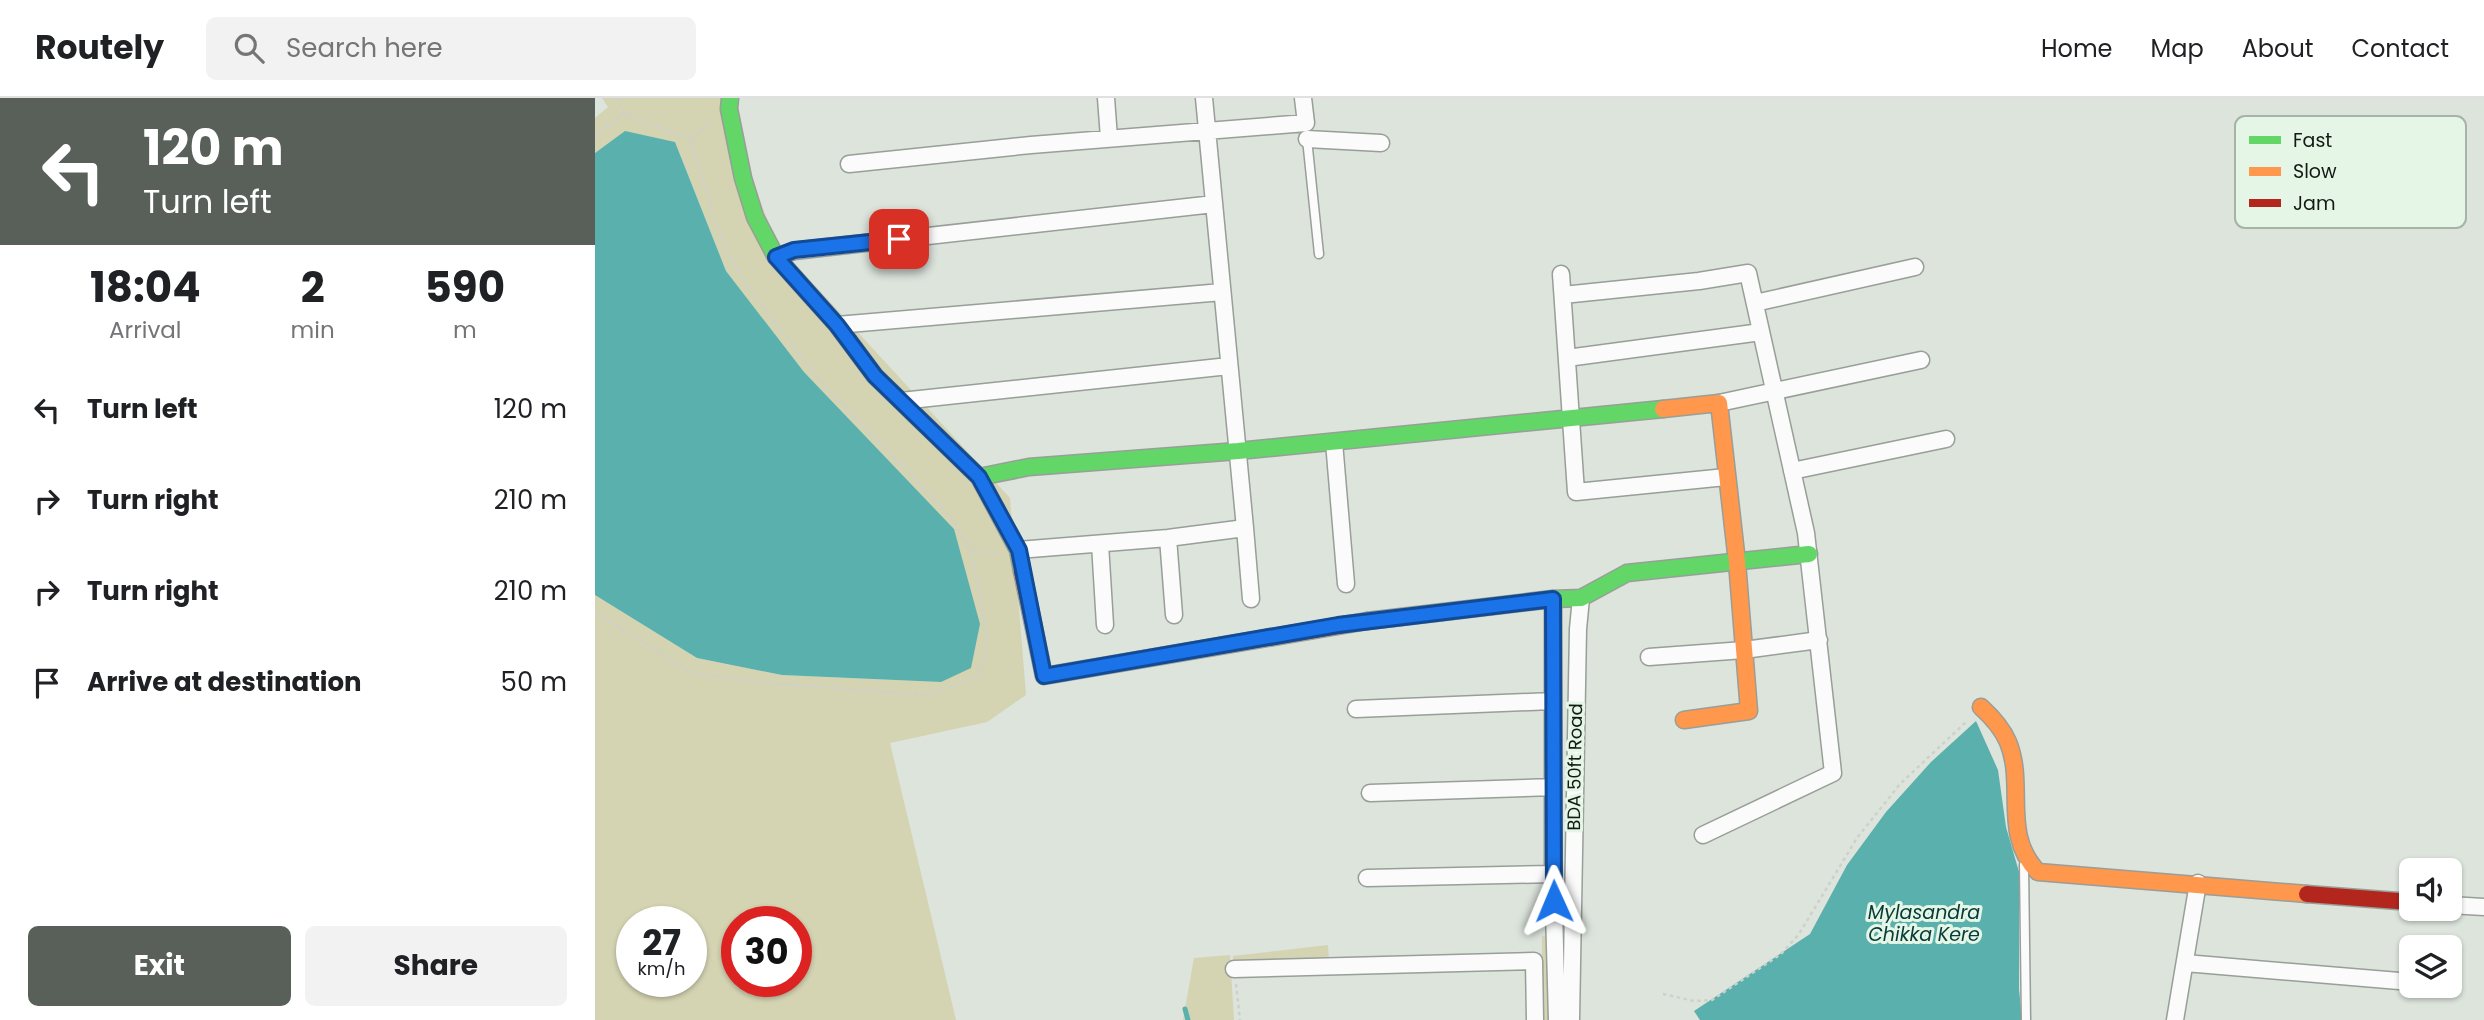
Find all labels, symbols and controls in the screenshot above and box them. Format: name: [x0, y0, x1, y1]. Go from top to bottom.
search box: [206, 17, 696, 80]
text: Routely: [35, 24, 164, 71]
icon: search: [230, 29, 268, 67]
text: Search here: [286, 30, 443, 66]
text: Home: [2041, 32, 2113, 65]
text: Map: [2151, 32, 2204, 65]
text: About: [2242, 32, 2313, 65]
text: Contact: [2351, 32, 2449, 65]
text: 120 m: [143, 114, 284, 182]
legend: [2235, 116, 2466, 228]
icon: left: [28, 126, 119, 217]
text: Fast: [2293, 127, 2332, 154]
text: Slow: [2293, 158, 2337, 185]
text: Turn left: [143, 179, 272, 224]
text: Jam: [2293, 190, 2335, 217]
pin: [869, 209, 929, 269]
icon: arrive: [880, 220, 918, 258]
text: 18:04: [90, 258, 201, 317]
text: 2: [301, 258, 325, 317]
text: 590: [425, 258, 505, 317]
text: Arrival: [109, 314, 182, 346]
text: min: [291, 314, 335, 346]
text: m: [453, 314, 477, 346]
icon: left: [28, 391, 66, 429]
text: Turn left: [87, 391, 198, 427]
text: 120 m: [494, 391, 567, 427]
icon: right: [28, 482, 66, 520]
text: Turn right: [87, 482, 219, 518]
text: 210 m: [494, 482, 567, 518]
icon: right: [28, 573, 66, 611]
text: Turn right: [87, 573, 219, 609]
text: 210 m: [494, 573, 567, 609]
icon: arrive: [28, 664, 66, 702]
text: Arrive at destination: [87, 664, 362, 700]
text: 50 m: [501, 664, 567, 700]
street label: BDA 50ft Road: [1561, 703, 1588, 831]
map controls: [2399, 858, 2462, 998]
button: sound: [2399, 858, 2462, 921]
position arrow: [1517, 864, 1591, 938]
water label: Mylasandra Chikka Kere: [1868, 899, 1980, 948]
speed limit sign: 30: [721, 906, 812, 997]
text: 27: [642, 918, 681, 967]
button: Exit: [28, 926, 291, 1006]
button: Share: [305, 926, 567, 1006]
button: layers: [2399, 935, 2462, 998]
text: km/h: [638, 956, 685, 981]

